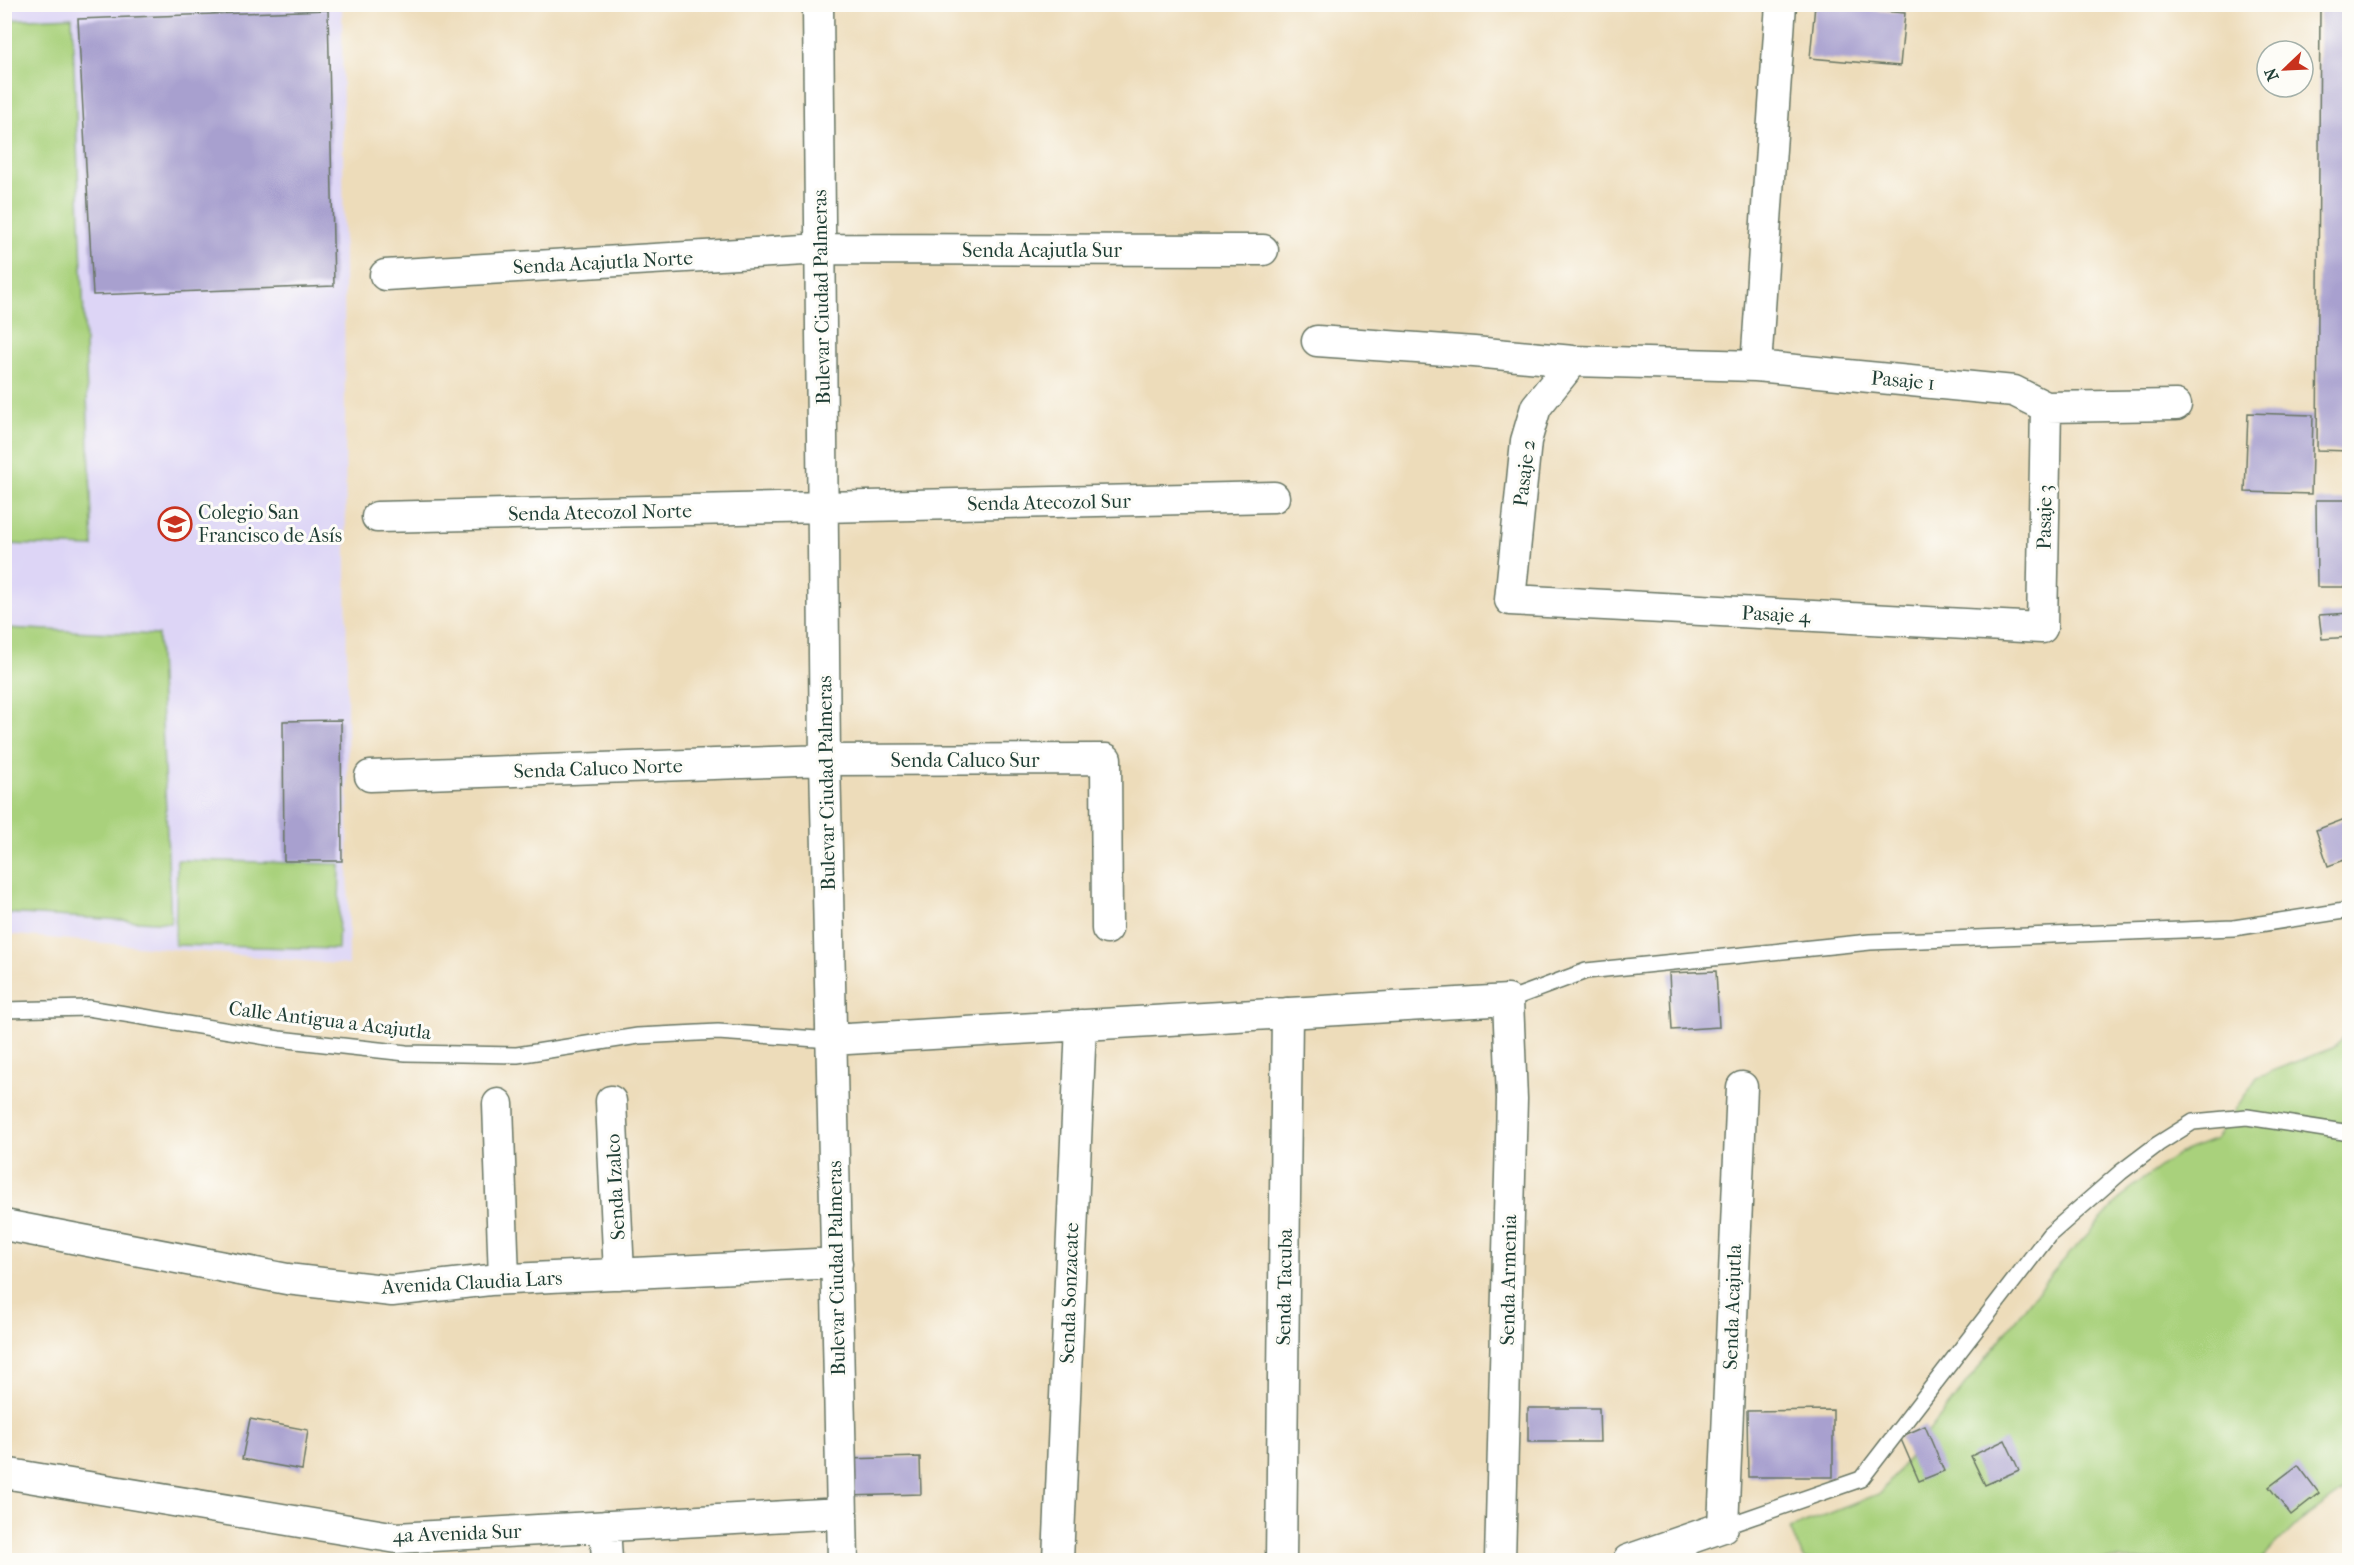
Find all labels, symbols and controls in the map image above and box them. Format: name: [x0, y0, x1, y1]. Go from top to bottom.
north arrow: [2255, 39, 2315, 99]
text: N: [2260, 65, 2283, 84]
street label: Bulevar Ciudad Palmeras: [808, 189, 835, 405]
street label: Senda Acajutla Sur: [962, 239, 1122, 262]
street label: Senda Acajutla Norte: [512, 246, 694, 279]
street label: Pasaje 1: [1870, 366, 1936, 395]
street label: Pasaje 2: [1509, 438, 1540, 508]
street label: Pasaje 3: [2032, 484, 2057, 550]
street label: Senda Atecozol Sur: [967, 490, 1132, 515]
street label: Senda Atecozol Norte: [508, 499, 692, 526]
place label: Colegio San Francisco de Asís: [198, 501, 342, 547]
school or university icon: Colegio San Francisco de Asís: [157, 506, 193, 542]
street label: Pasaje 4: [1741, 601, 1812, 628]
street label: Bulevar Ciudad Palmeras: [813, 675, 840, 891]
street label: Senda Caluco Sur: [891, 749, 1040, 772]
street label: Senda Caluco Norte: [513, 754, 683, 783]
street label: Calle Antigua a Acajutla: [227, 997, 433, 1044]
street label: Senda Izalco: [601, 1133, 630, 1241]
street label: Bulevar Ciudad Palmeras: [823, 1160, 850, 1376]
street label: Senda Armenia: [1496, 1214, 1521, 1346]
street label: Senda Sonzacate: [1056, 1222, 1083, 1364]
street label: Senda Tacuba: [1272, 1228, 1297, 1346]
street label: Senda Acajutla: [1719, 1243, 1746, 1370]
street label: Avenida Claudia Lars: [380, 1266, 563, 1299]
street label: 4a Avenida Sur: [392, 1520, 523, 1547]

